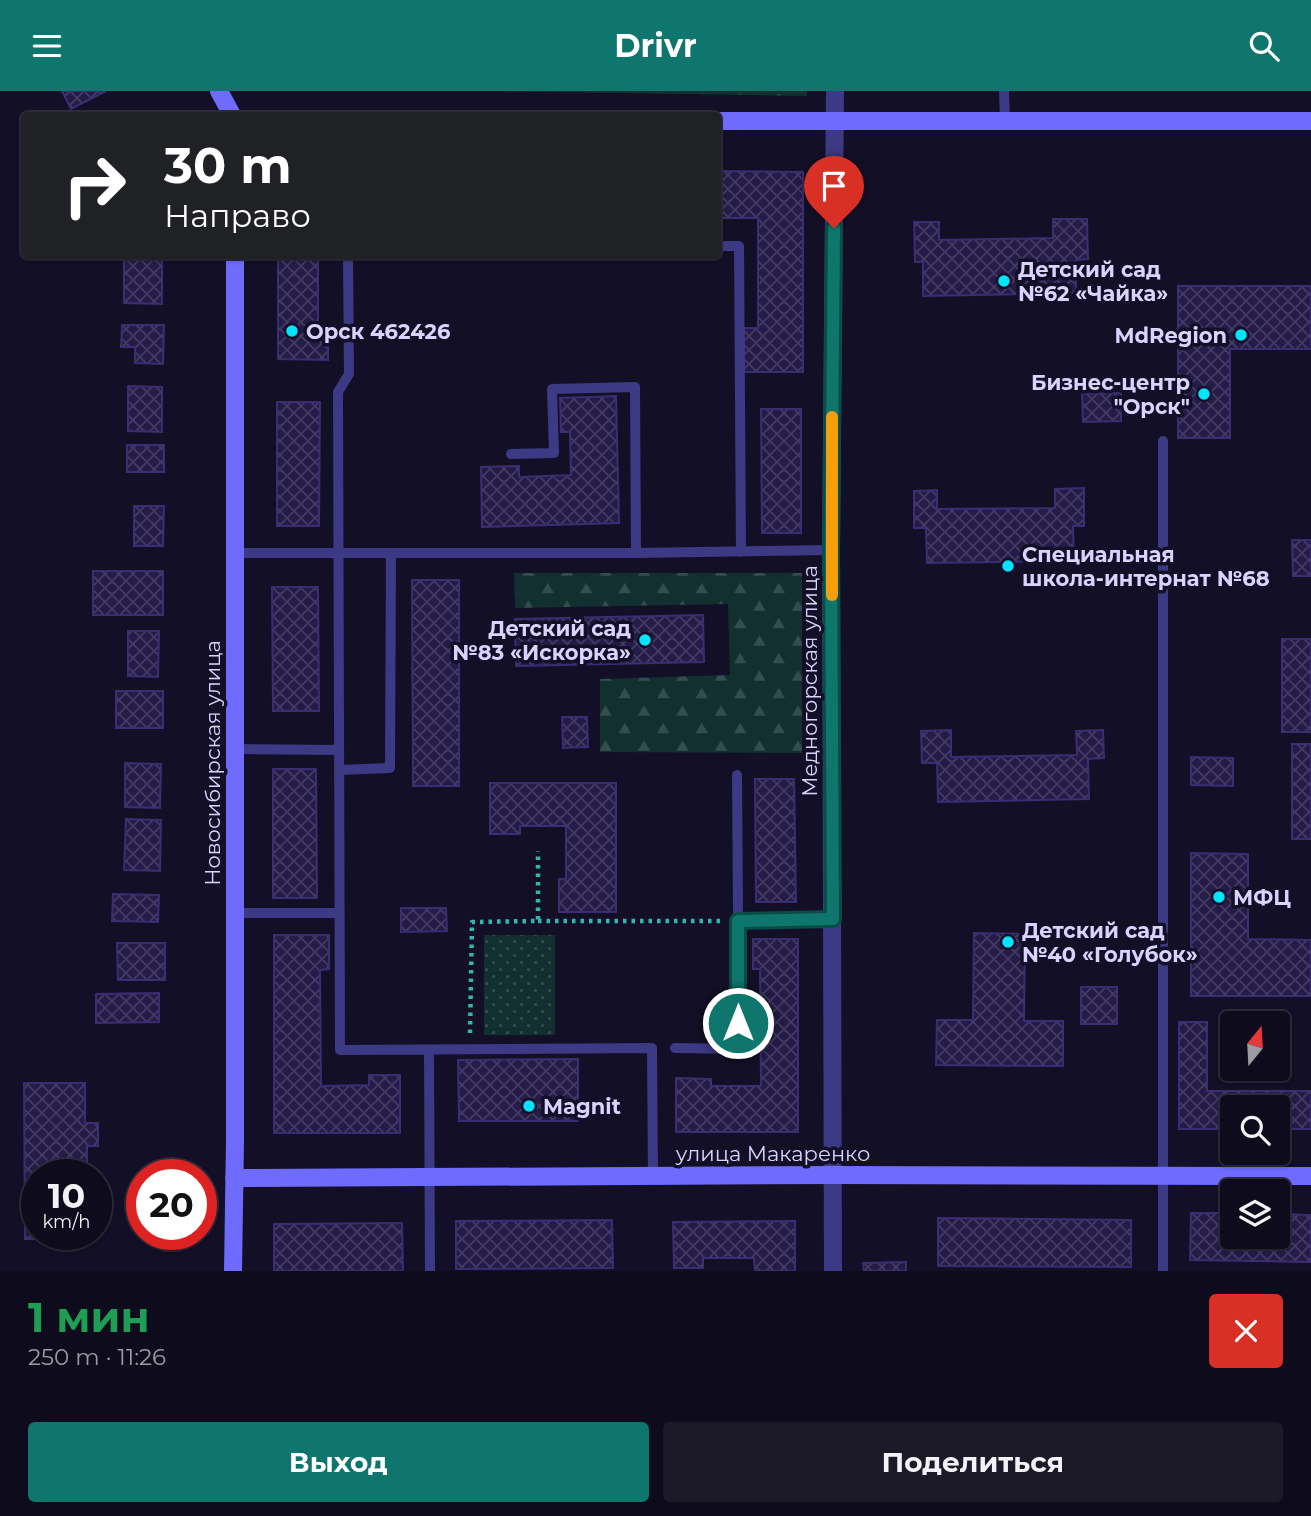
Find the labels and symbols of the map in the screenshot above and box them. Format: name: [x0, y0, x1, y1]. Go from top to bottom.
pin: [804, 156, 864, 228]
place label: Детский сад №62 «Чайка»: [1018, 257, 1168, 306]
marker: Детский сад №62 «Чайка»: [996, 273, 1012, 289]
place label: Орск 462426: [306, 319, 450, 344]
marker: Орск 462426: [284, 323, 300, 339]
place label: MdRegion: [1114, 323, 1227, 348]
marker: MdRegion: [1233, 327, 1249, 343]
place label: Бизнес-центр "Орск": [1031, 370, 1190, 419]
marker: Бизнес-центр "Орск": [1196, 386, 1212, 402]
place label: Специальная школа-интернат №68: [1022, 542, 1270, 591]
marker: Специальная школа-интернат №68: [1000, 558, 1016, 574]
street label: Медногорская улица: [797, 565, 822, 797]
place label: Детский сад №83 «Искорка»: [452, 616, 631, 665]
marker: Детский сад №83 «Искорка»: [637, 632, 653, 648]
street label: Новосибирская улица: [200, 640, 225, 886]
place label: МФЦ: [1233, 885, 1291, 910]
marker: МФЦ: [1211, 889, 1227, 905]
place label: Детский сад №40 «Голубок»: [1022, 918, 1198, 967]
marker: Детский сад №40 «Голубок»: [1000, 934, 1016, 950]
position arrow: [701, 986, 775, 1060]
north arrow: [1220, 1011, 1290, 1081]
place label: Magnit: [543, 1094, 621, 1119]
marker: Magnit: [521, 1098, 537, 1114]
street label: улица Макаренко: [675, 1141, 870, 1166]
speed limit sign: 20: [126, 1159, 217, 1250]

